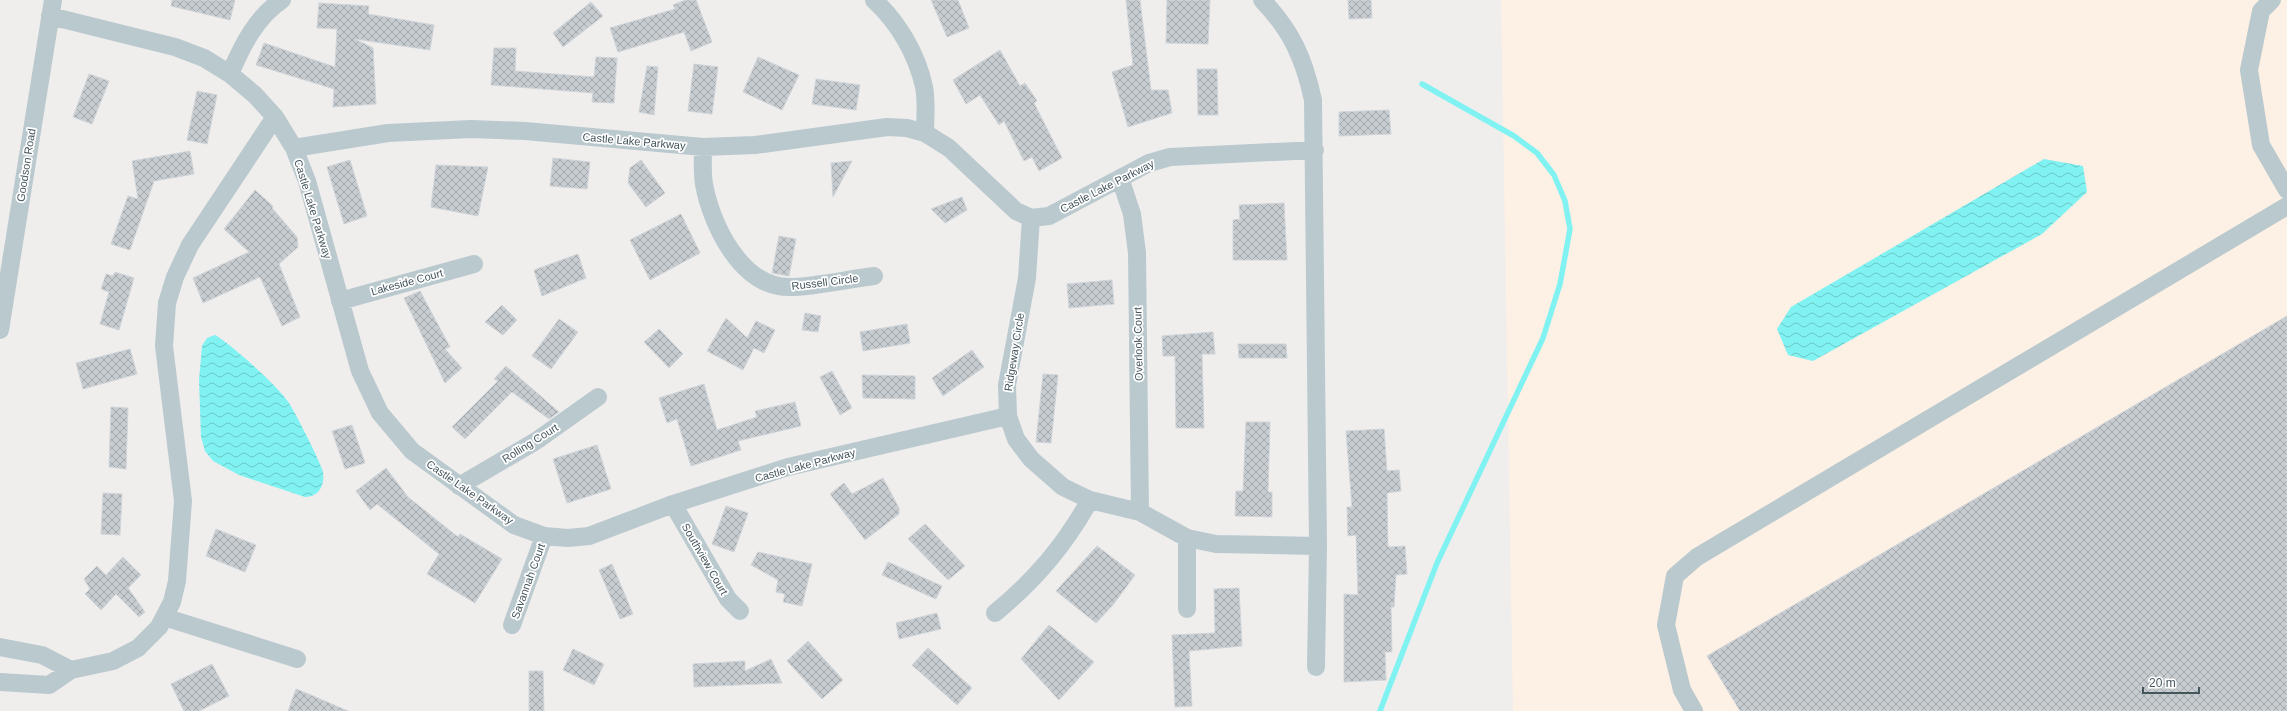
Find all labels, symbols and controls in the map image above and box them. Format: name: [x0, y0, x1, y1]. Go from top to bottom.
street label: Goodson Road: [14, 128, 38, 202]
street label: Castle Lake Parkway: [582, 131, 686, 152]
street label: Castle Lake Parkway: [1058, 157, 1156, 215]
street label: Castle Lake Parkway: [292, 158, 334, 261]
street label: Lakeside Court: [370, 267, 444, 297]
street label: Russell Circle: [791, 272, 859, 292]
street label: Overlook Court: [1131, 307, 1145, 381]
street label: Ridgeway Circle: [1002, 312, 1026, 392]
street label: Rolling Court: [500, 421, 560, 465]
street label: Castle Lake Parkway: [754, 446, 857, 484]
street label: Castle Lake Parkway: [424, 457, 516, 527]
street label: Southview Court: [680, 521, 730, 597]
street label: Savannah Court: [509, 542, 547, 620]
scale bar: [2143, 669, 2199, 695]
text: 20 m: [2149, 676, 2176, 690]

